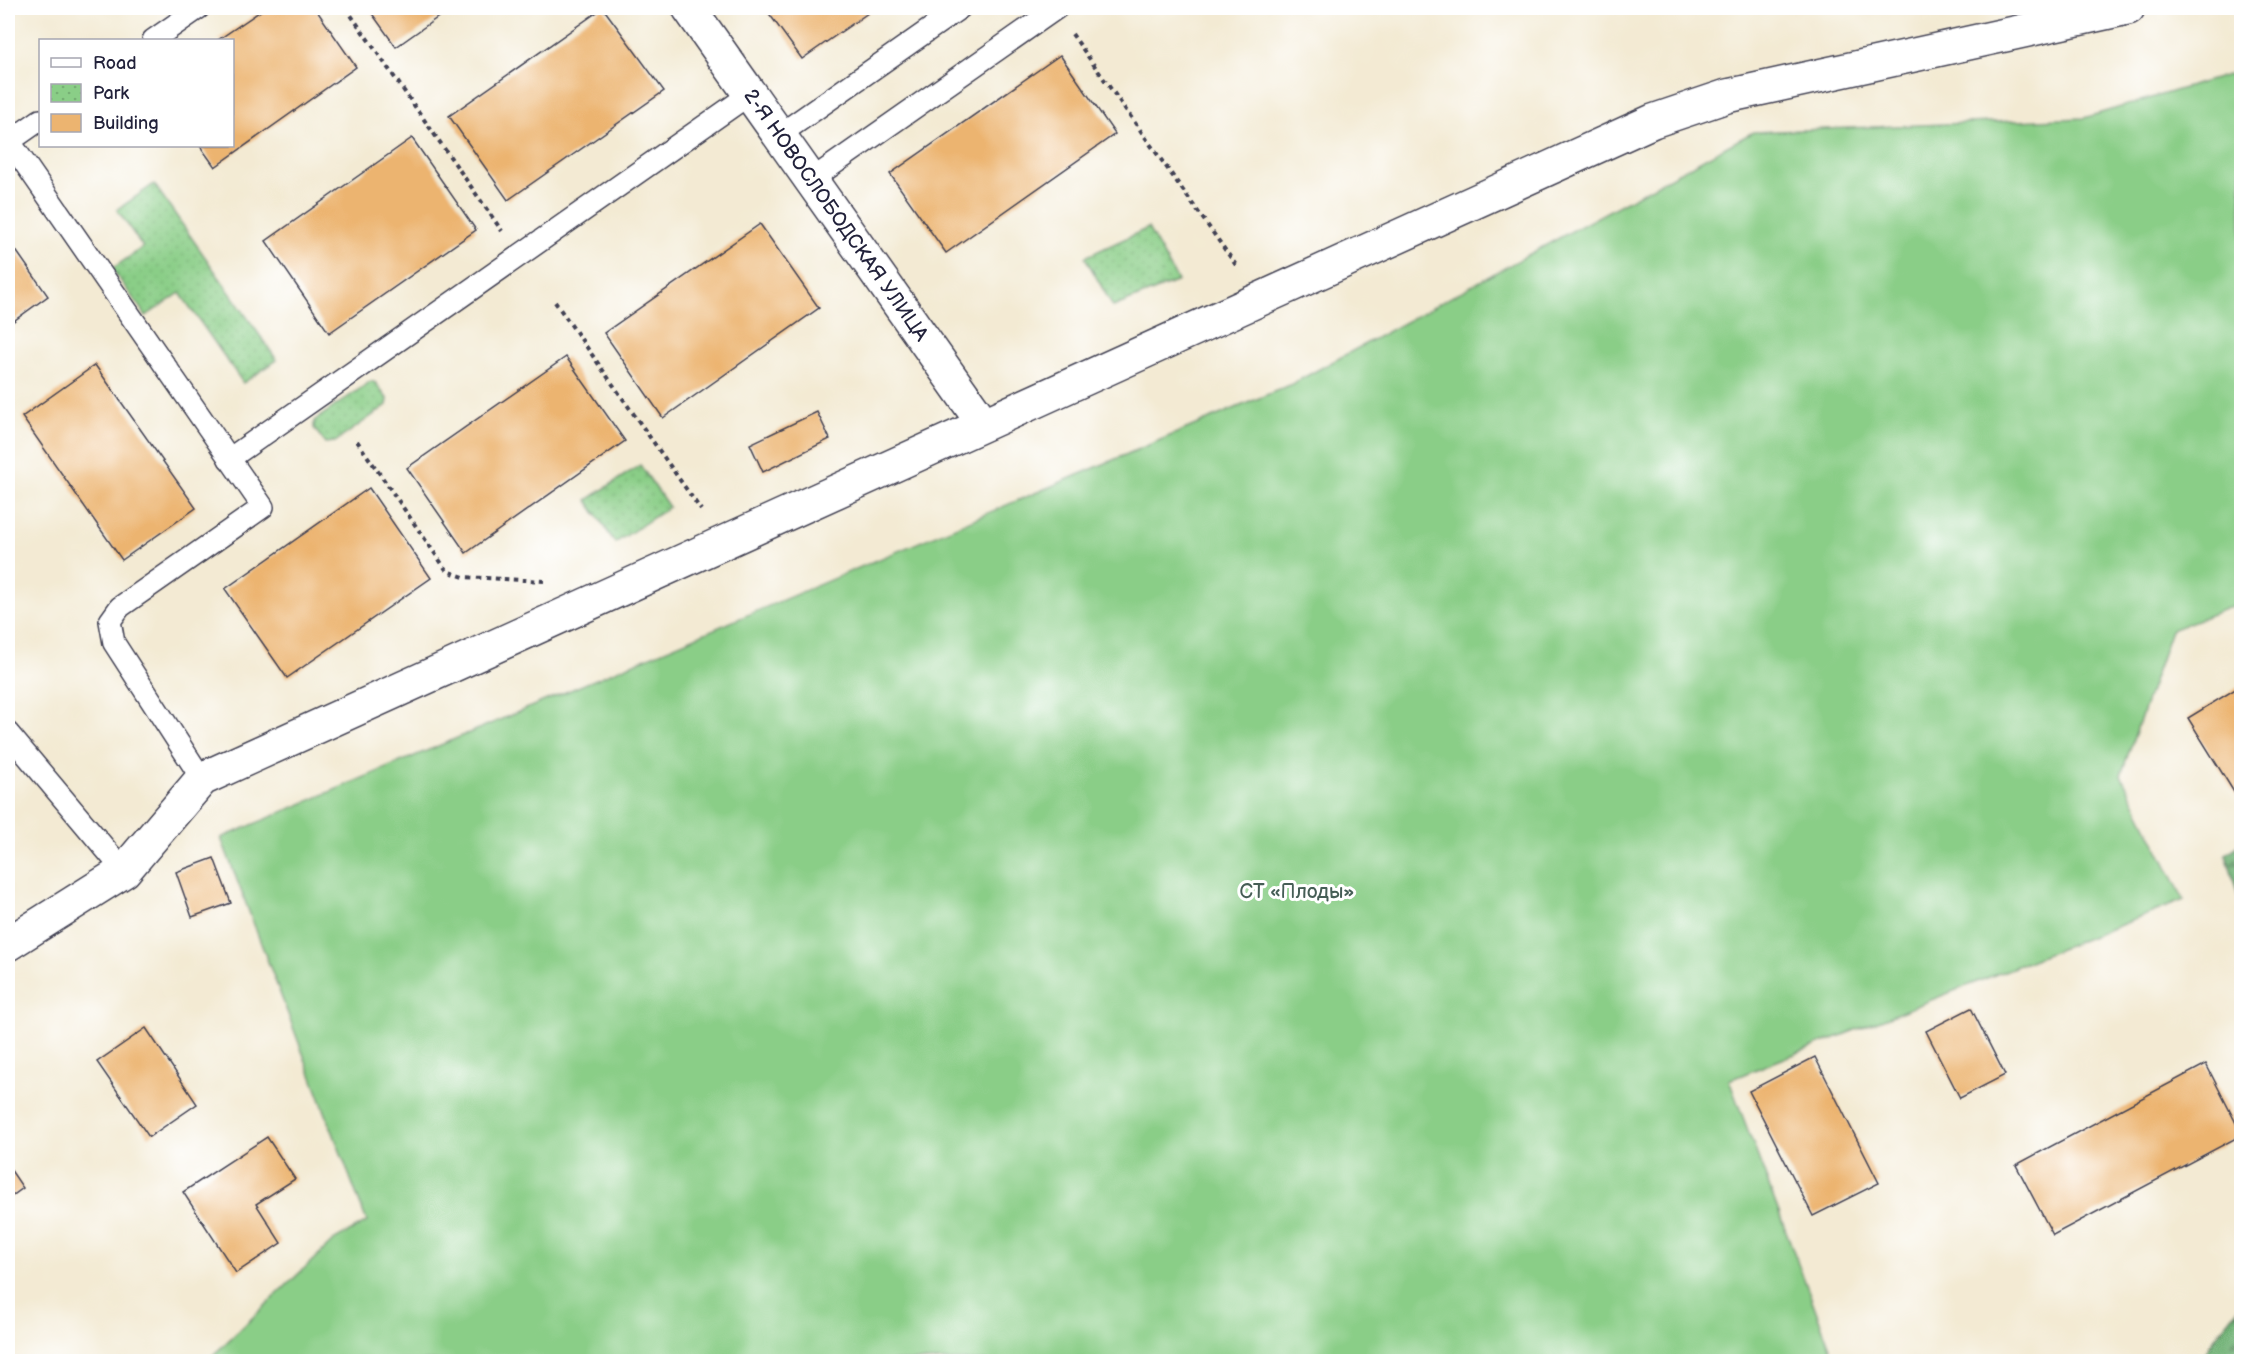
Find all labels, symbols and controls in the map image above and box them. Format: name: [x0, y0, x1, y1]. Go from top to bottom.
legend: [39, 39, 234, 147]
text: Road: [93, 53, 137, 74]
text: Park: [93, 83, 129, 104]
street label: 2-Я НОВОСЛОБОДСКАЯ УЛИЦА: [738, 85, 934, 347]
text: Building: [93, 113, 159, 134]
park label: СТ «Плоды»: [1239, 880, 1355, 904]

